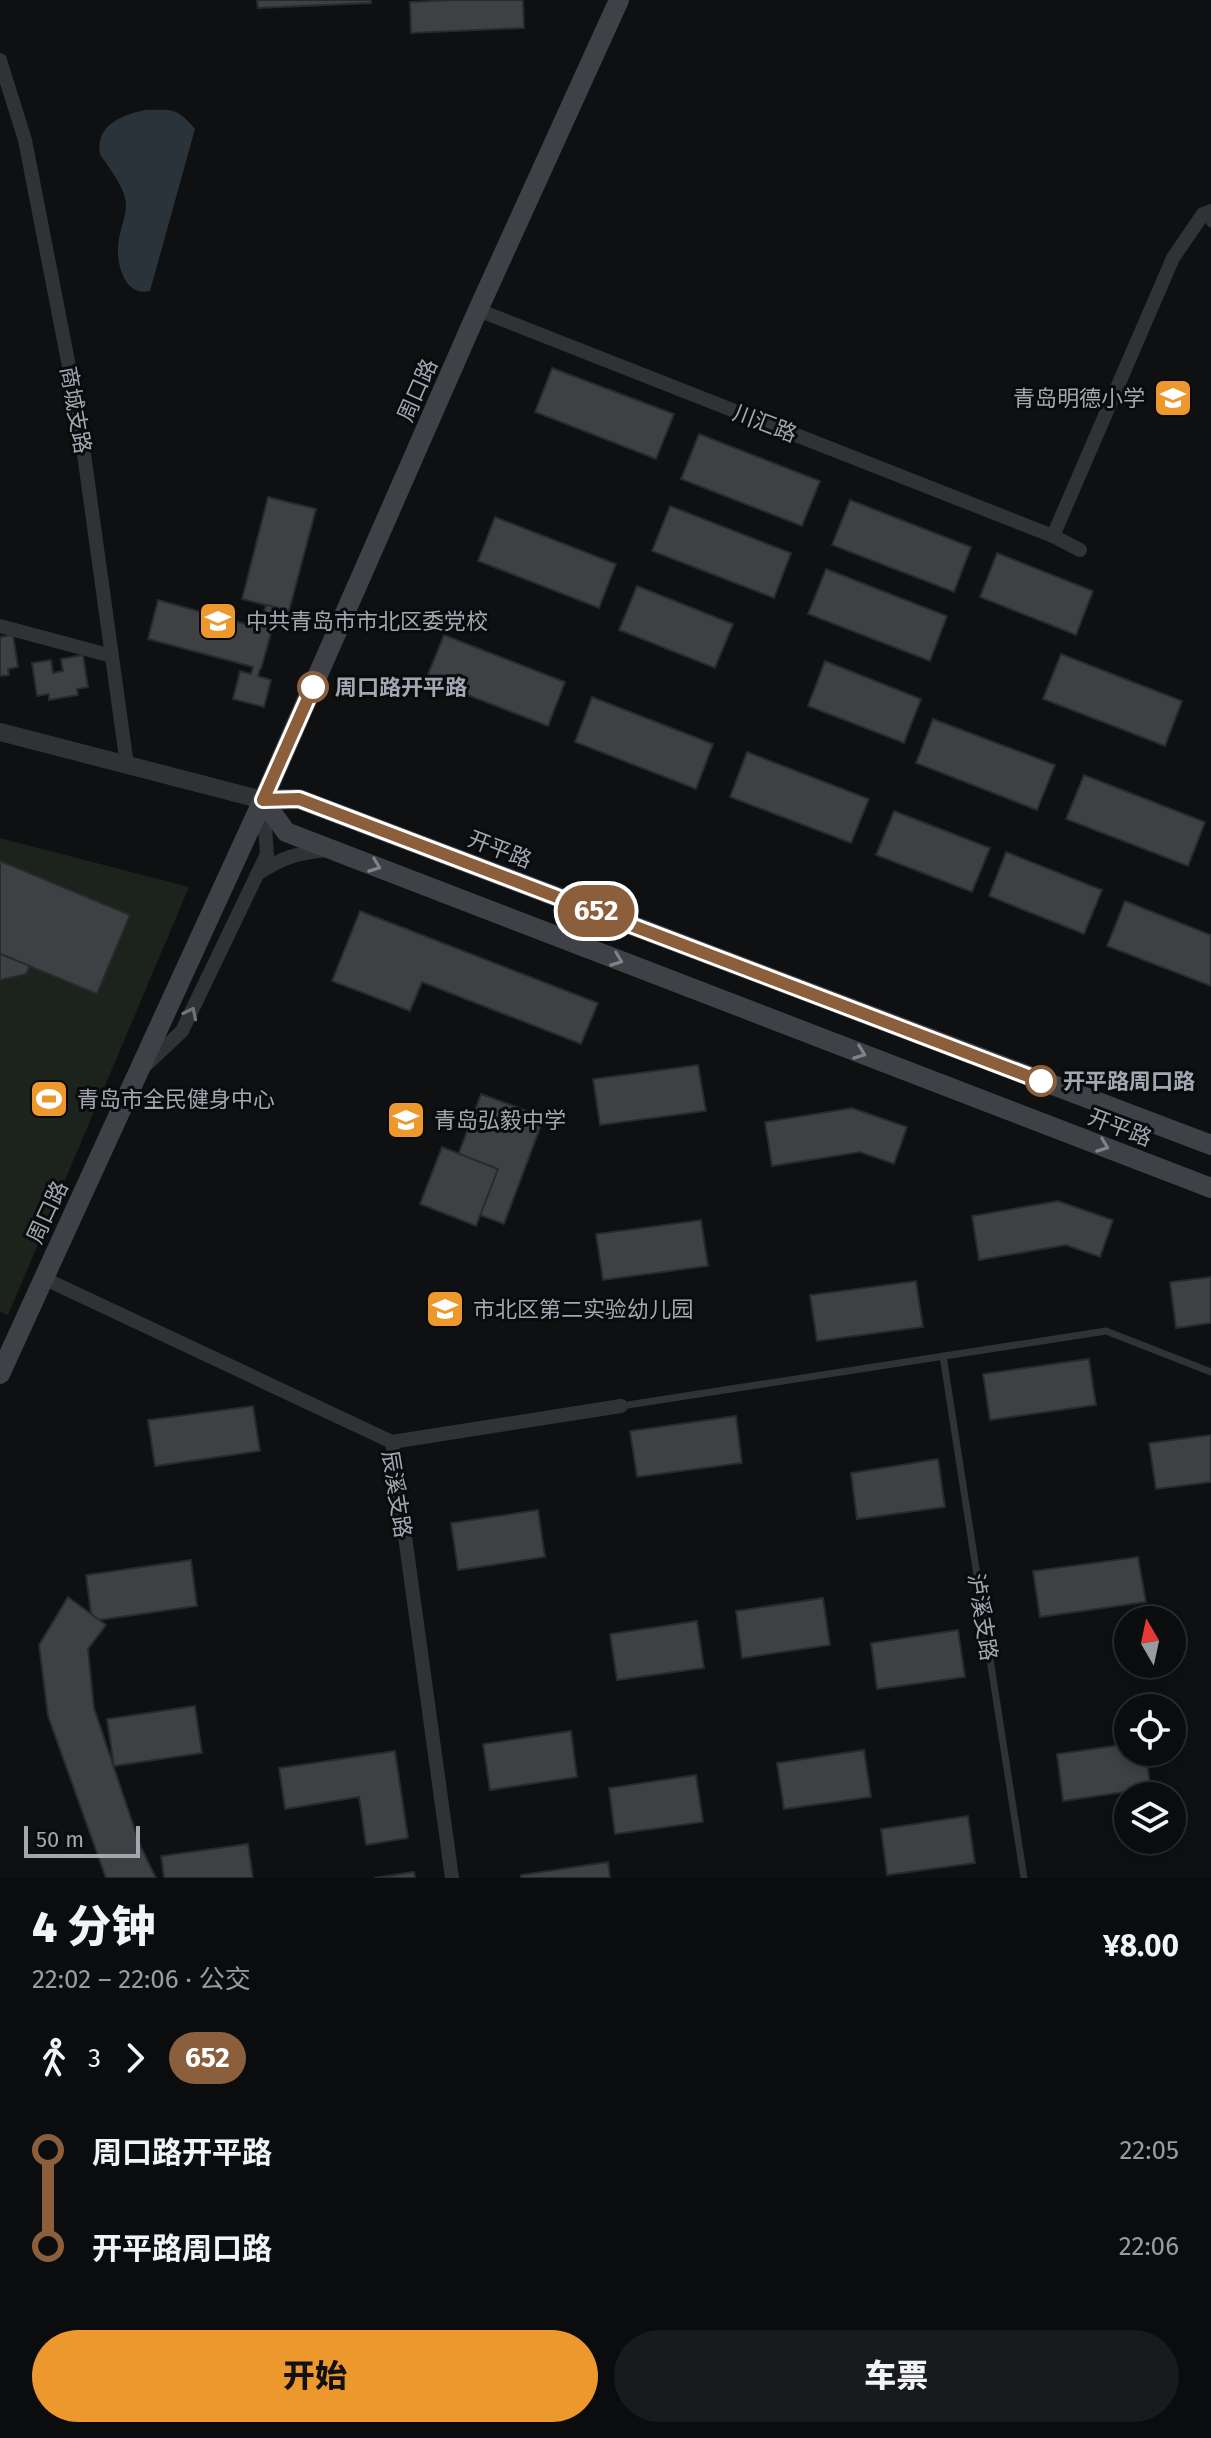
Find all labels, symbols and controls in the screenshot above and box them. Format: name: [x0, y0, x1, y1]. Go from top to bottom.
street label: 周口路: [392, 355, 443, 426]
street label: 商城支路: [55, 364, 96, 456]
school or university icon: 青岛明德小学: [1152, 377, 1194, 419]
place label: 青岛明德小学: [1013, 385, 1145, 412]
street label: 川汇路: [729, 399, 800, 448]
school or university icon: 中共青岛市市北区委党校: [197, 600, 239, 642]
place label: 中共青岛市市北区委党校: [246, 608, 488, 635]
marker: 周口路开平路: [298, 672, 328, 702]
place label: 周口路开平路: [335, 674, 467, 701]
street label: 开平路: [464, 825, 535, 874]
one-way arrow: [367, 856, 381, 873]
line badge: 652: [550, 885, 642, 937]
text: 652: [574, 894, 618, 927]
one-way arrow: [609, 950, 623, 966]
one-way arrow: [181, 1007, 197, 1022]
one-way arrow: [852, 1043, 866, 1060]
marker: 开平路周口路: [1026, 1066, 1056, 1096]
place label: 开平路周口路: [1063, 1068, 1195, 1095]
sports icon: 青岛市全民健身中心: [28, 1078, 70, 1120]
place label: 青岛市全民健身中心: [77, 1086, 275, 1113]
school or university icon: 青岛弘毅中学: [385, 1099, 427, 1141]
street label: 开平路: [1084, 1103, 1155, 1152]
place label: 青岛弘毅中学: [434, 1107, 566, 1134]
one-way arrow: [1095, 1136, 1109, 1153]
street label: 周口路: [21, 1177, 74, 1248]
school or university icon: 市北区第二实验幼儿园: [424, 1288, 466, 1330]
place label: 市北区第二实验幼儿园: [473, 1296, 693, 1323]
street label: 辰溪支路: [376, 1449, 417, 1540]
street label: 泸溪支路: [962, 1572, 1003, 1663]
north arrow: [1114, 1606, 1186, 1678]
map controls: [1114, 1606, 1186, 1854]
button: locate: [1114, 1694, 1186, 1766]
button: layers: [1114, 1782, 1186, 1854]
scale bar: [24, 1822, 140, 1858]
text: 50 m: [36, 1826, 84, 1853]
text: 4 分钟: [32, 1901, 155, 1954]
text: ¥8.00: [1103, 1928, 1179, 1964]
text: 22:02 – 22:06 · 公交: [32, 1964, 251, 1995]
icon: walk: [32, 2036, 76, 2080]
icon: forward: [113, 2036, 157, 2080]
text: 652: [185, 2041, 230, 2074]
text: 3: [88, 2043, 101, 2074]
text: 周口路开平路: [92, 2135, 272, 2171]
text: 22:05: [1119, 2135, 1179, 2166]
text: 开平路周口路: [92, 2231, 272, 2267]
text: 22:06: [1119, 2231, 1179, 2262]
button: 开始: [32, 2330, 598, 2422]
button: 车票: [614, 2330, 1179, 2422]

